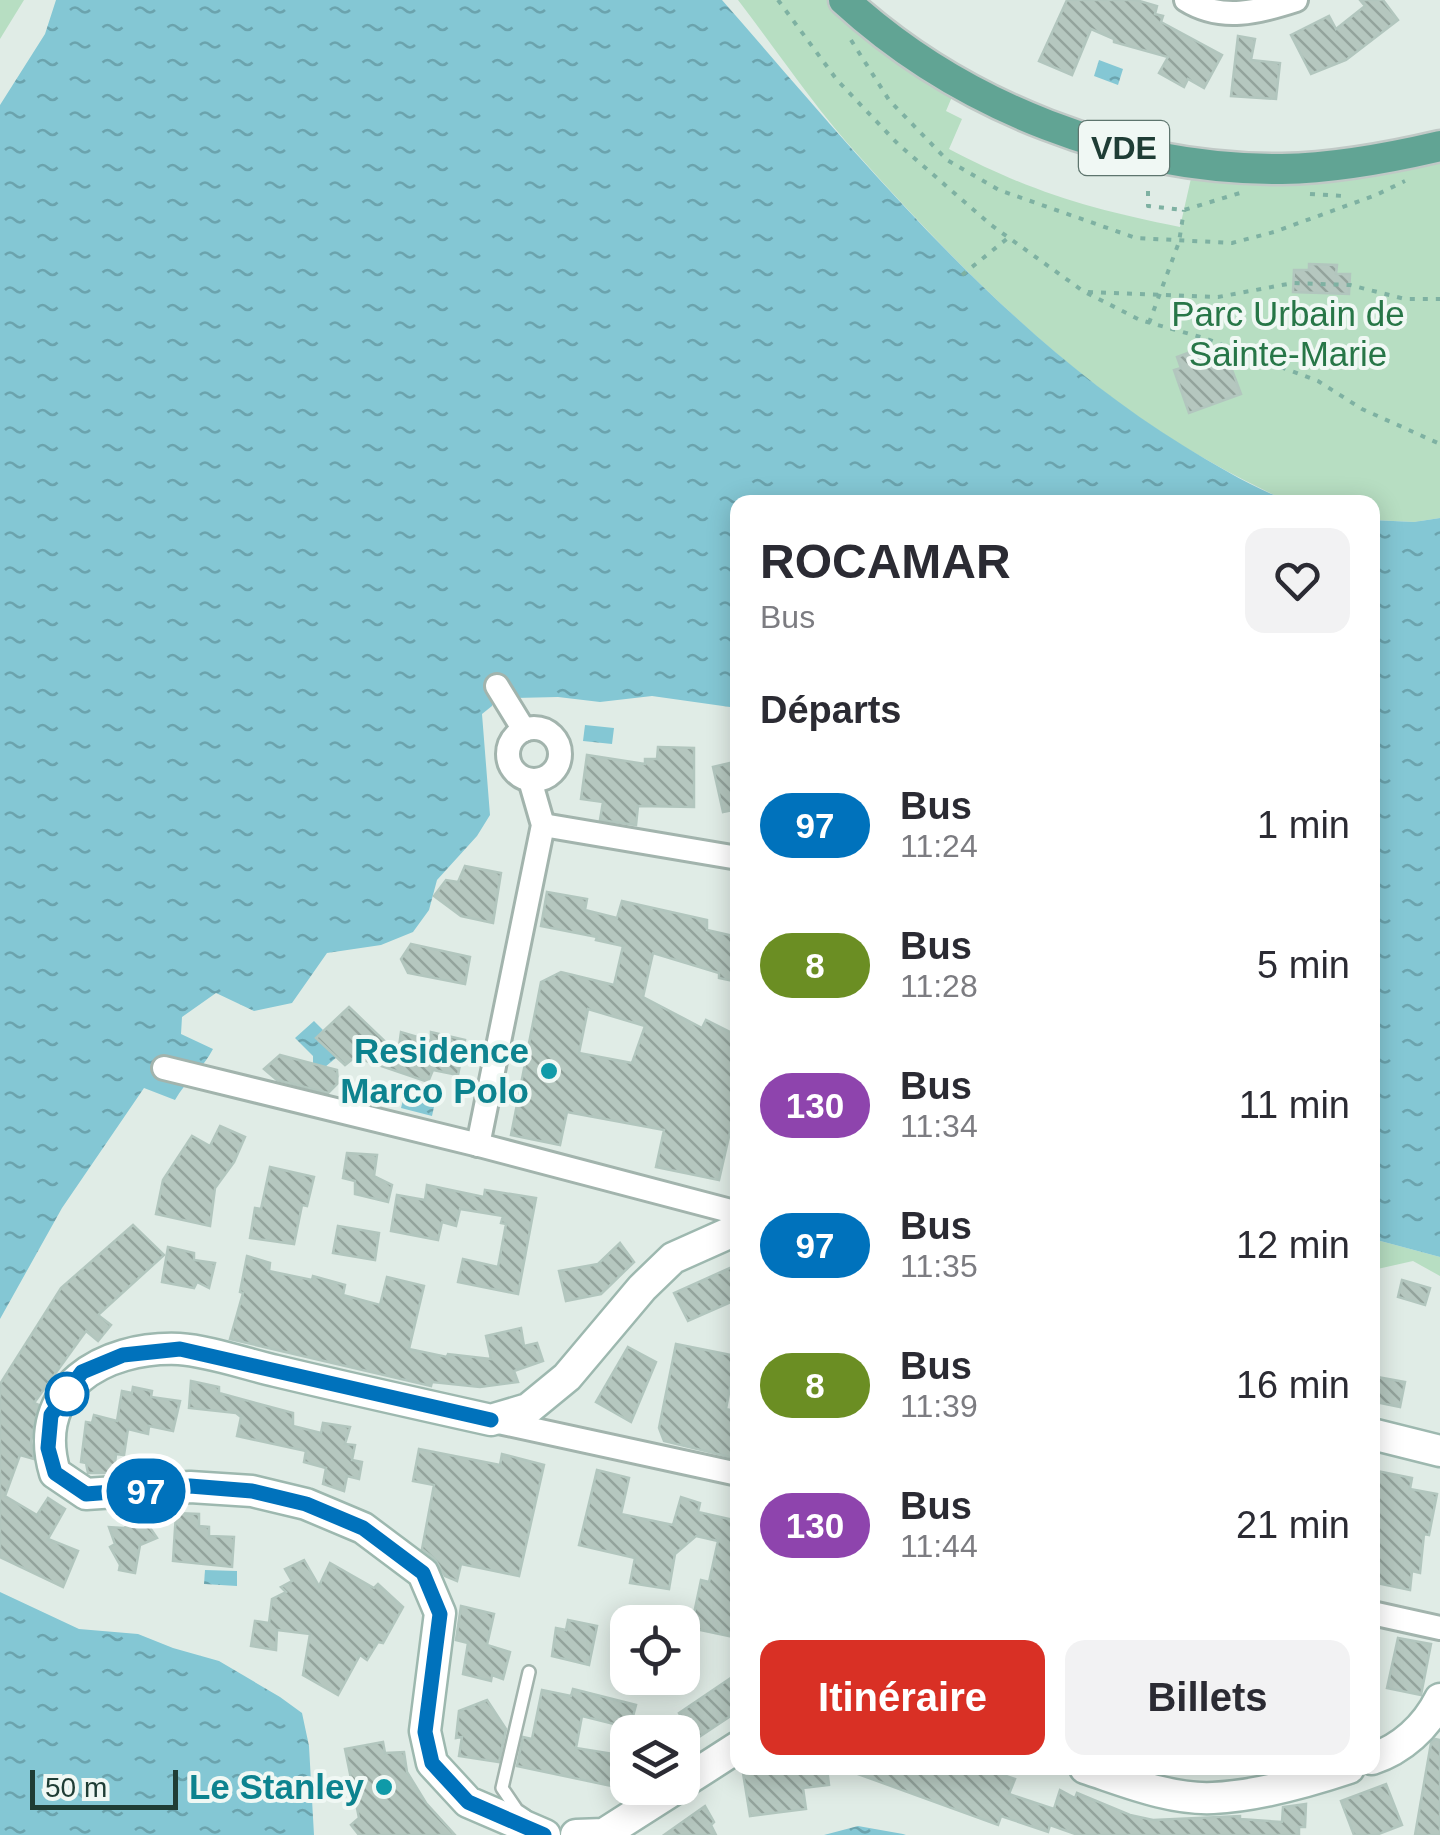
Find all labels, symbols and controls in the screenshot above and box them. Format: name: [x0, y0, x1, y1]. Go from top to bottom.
road number: VDE: [1079, 121, 1169, 175]
park label: Parc Urbain de Sainte-Marie: [1171, 294, 1405, 373]
button: heart: [1245, 528, 1350, 633]
text: ROCAMAR: [760, 535, 1011, 588]
text: Bus: [760, 599, 815, 635]
text: Départs: [760, 689, 902, 731]
text: Bus: [900, 785, 972, 827]
text: 1 min: [1257, 804, 1350, 846]
text: 97: [796, 806, 834, 845]
text: 11:24: [900, 828, 978, 864]
text: Bus: [900, 925, 972, 967]
text: 5 min: [1257, 944, 1350, 986]
text: 8: [805, 946, 825, 985]
text: 11:28: [900, 968, 978, 1004]
place label: Residence Marco Polo: [340, 1031, 529, 1110]
marker: Residence Marco Polo: [538, 1060, 560, 1082]
text: Bus: [900, 1065, 972, 1107]
text: 11 min: [1239, 1084, 1350, 1126]
text: 130: [786, 1086, 844, 1125]
text: 11:34: [900, 1108, 978, 1144]
text: Bus: [900, 1205, 972, 1247]
text: 12 min: [1236, 1224, 1350, 1266]
text: 97: [796, 1226, 834, 1265]
text: 11:35: [900, 1248, 978, 1284]
text: Bus: [900, 1345, 972, 1387]
text: 16 min: [1236, 1364, 1350, 1406]
text: 8: [805, 1366, 825, 1405]
unlabelled marker: [46, 1373, 88, 1415]
text: 11:39: [900, 1388, 978, 1424]
line badge: 97: [101, 1458, 191, 1524]
text: 97: [127, 1472, 165, 1511]
text: Bus: [900, 1485, 972, 1527]
text: 21 min: [1236, 1504, 1350, 1546]
text: 130: [786, 1506, 844, 1545]
text: 11:44: [900, 1528, 978, 1564]
map controls: [610, 1605, 700, 1805]
button: locate: [610, 1605, 700, 1695]
button: Itinéraire: [760, 1640, 1045, 1755]
button: Billets: [1065, 1640, 1350, 1755]
button: layers: [610, 1715, 700, 1805]
scale bar: [30, 1765, 178, 1810]
place label: Le Stanley: [189, 1767, 365, 1806]
text: 50 m: [45, 1772, 107, 1803]
marker: Le Stanley: [373, 1776, 395, 1798]

